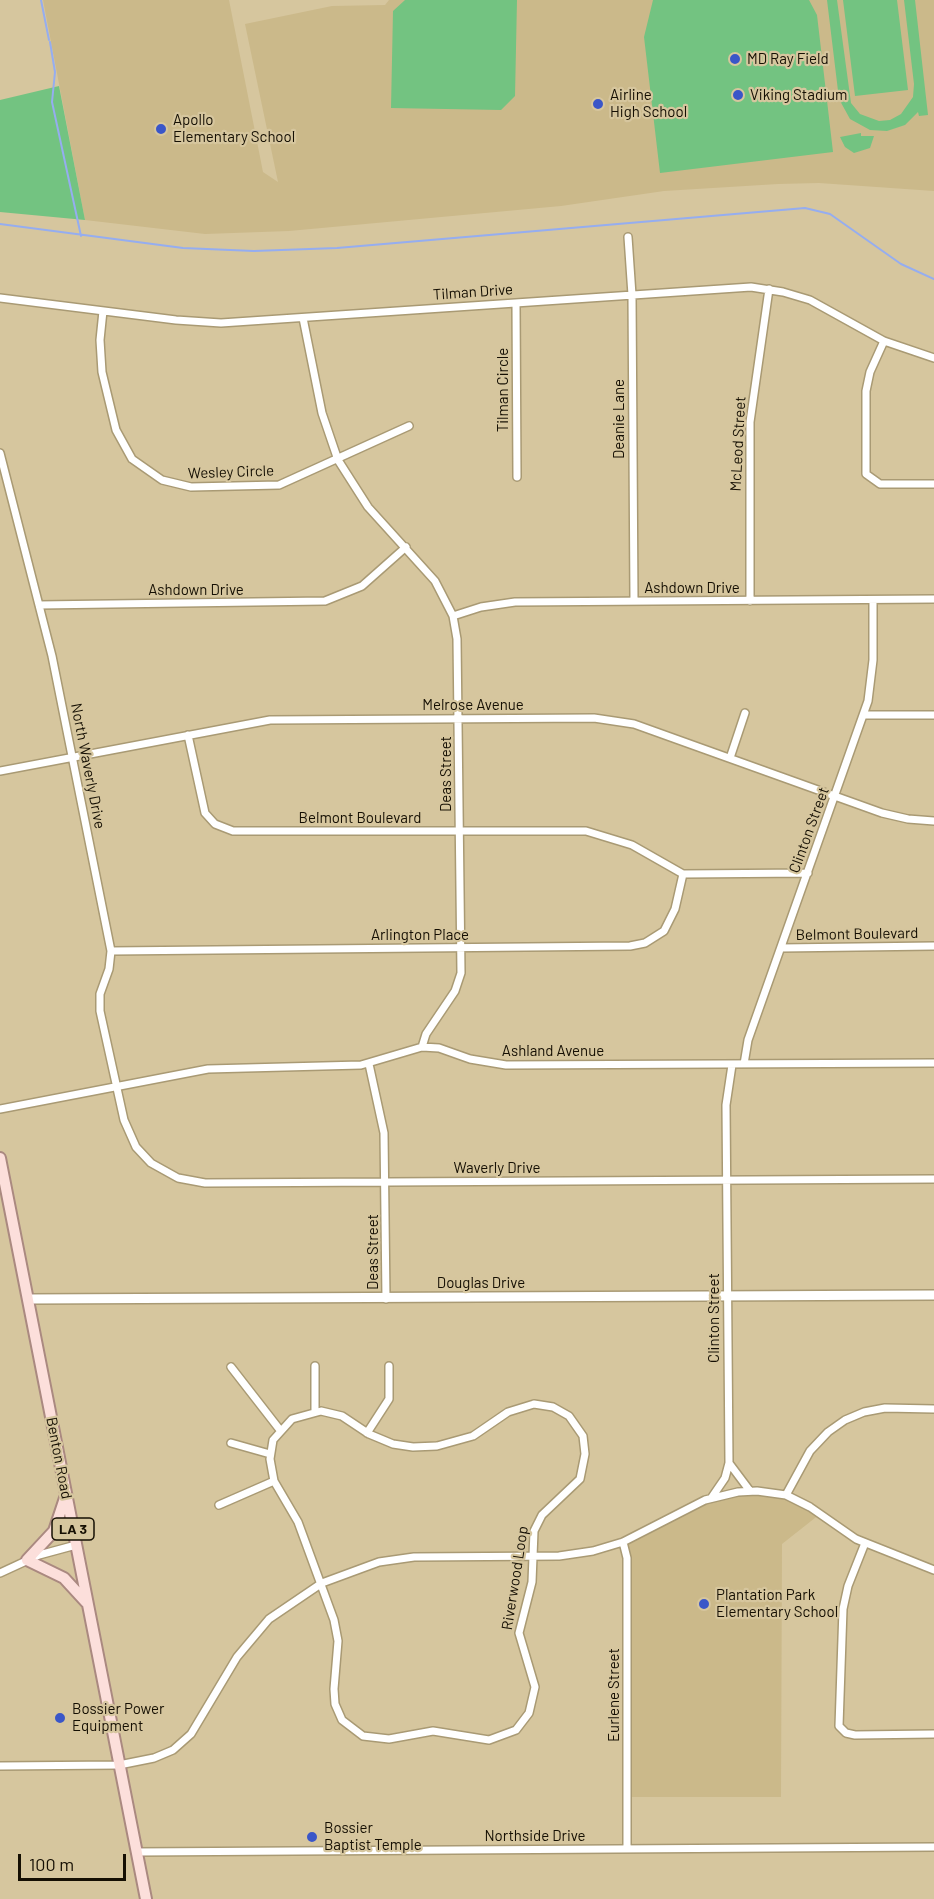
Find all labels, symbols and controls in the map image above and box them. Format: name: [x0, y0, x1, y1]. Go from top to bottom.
place label: MD Ray Field: [747, 50, 829, 68]
marker: MD Ray Field: [728, 52, 742, 66]
place label: Airline High School: [610, 86, 687, 121]
place label: Viking Stadium: [750, 86, 847, 104]
marker: Viking Stadium: [731, 88, 745, 102]
marker: Airline High School: [591, 97, 605, 111]
place label: Apollo Elementary School: [173, 111, 295, 146]
marker: Apollo Elementary School: [154, 122, 168, 136]
street label: Tilman Drive: [432, 280, 514, 304]
street label: Tilman Circle: [494, 348, 512, 432]
street label: Deanie Lane: [610, 379, 628, 459]
street label: McLeod Street: [727, 396, 749, 492]
street label: Wesley Circle: [188, 462, 274, 482]
street label: Ashdown Drive: [644, 579, 740, 597]
street label: Ashdown Drive: [148, 581, 244, 599]
street label: Melrose Avenue: [422, 696, 524, 714]
street label: North Waverly Drive: [67, 702, 109, 830]
street label: Deas Street: [437, 736, 455, 812]
street label: Clinton Street: [785, 785, 833, 875]
street label: Belmont Boulevard: [299, 809, 421, 827]
street label: Belmont Boulevard: [795, 924, 919, 944]
street label: Arlington Place: [371, 926, 469, 944]
street label: Ashland Avenue: [502, 1042, 604, 1060]
street label: Waverly Drive: [453, 1159, 541, 1177]
street label: Deas Street: [364, 1214, 382, 1290]
street label: Clinton Street: [705, 1273, 723, 1363]
street label: Douglas Drive: [437, 1274, 525, 1292]
street label: Benton Road: [42, 1415, 76, 1501]
road number: LA 3: [52, 1518, 94, 1540]
street label: Riverwood Loop: [498, 1525, 532, 1631]
place label: Plantation Park Elementary School: [716, 1586, 838, 1621]
marker: Plantation Park Elementary School: [697, 1597, 711, 1611]
street label: Eurlene Street: [605, 1648, 623, 1742]
place label: Bossier Power Equipment: [72, 1700, 165, 1735]
marker: Bossier Power Equipment: [53, 1711, 67, 1725]
place label: Bossier Baptist Temple: [324, 1819, 422, 1854]
street label: Northside Drive: [484, 1827, 586, 1845]
marker: Bossier Baptist Temple: [305, 1830, 319, 1844]
scale bar: [21, 1842, 129, 1880]
text: 100 m: [29, 1853, 74, 1875]

